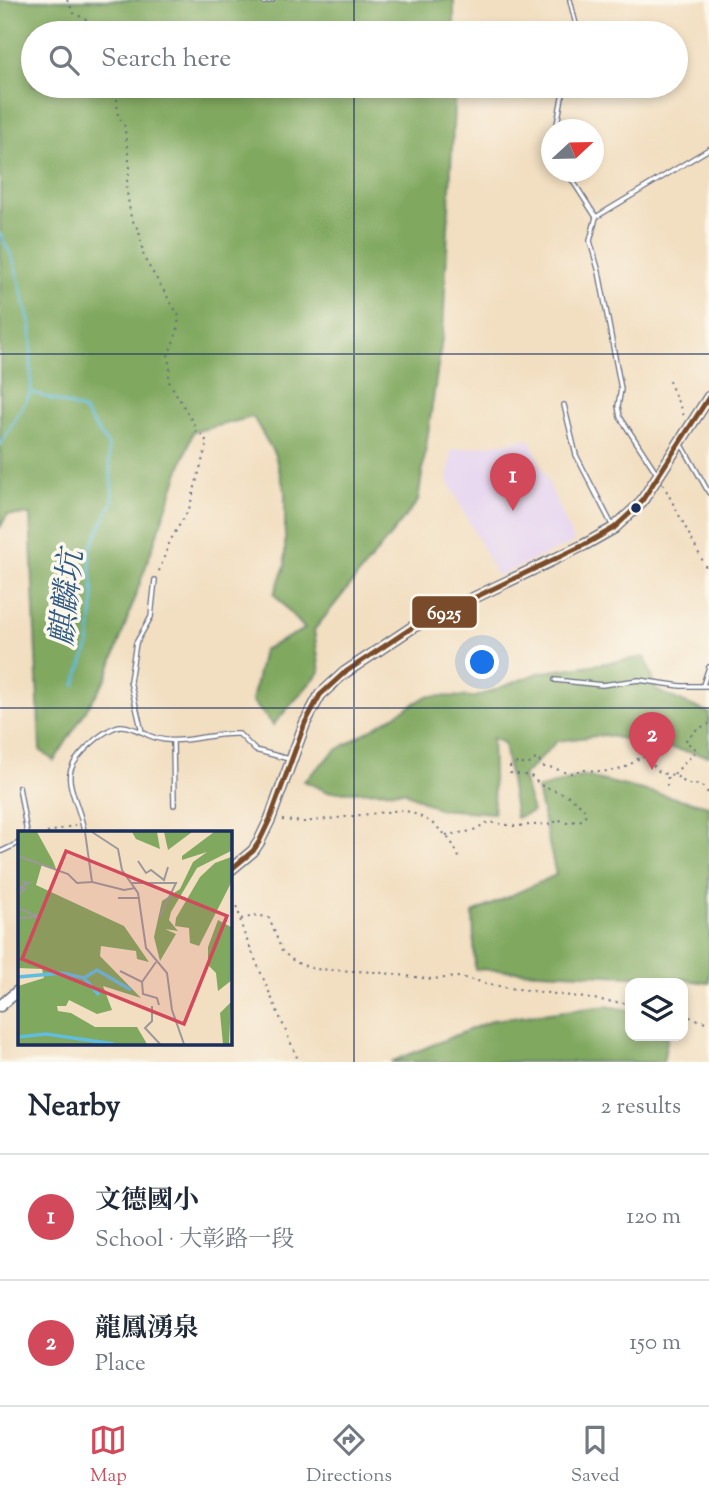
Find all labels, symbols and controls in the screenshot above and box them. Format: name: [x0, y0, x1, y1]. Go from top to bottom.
search box: [21, 21, 688, 98]
icon: search: [45, 41, 83, 79]
text: Search here: [101, 41, 231, 78]
north arrow: [541, 119, 604, 182]
pin: 1: [490, 453, 536, 511]
unlabelled marker: [629, 501, 643, 515]
water label: 麒麟坑: [41, 543, 97, 648]
line badge: 6925: [411, 595, 478, 629]
text: 6925: [427, 601, 462, 628]
your location: [465, 645, 499, 679]
pin: 2: [629, 712, 675, 770]
inset map: [18, 831, 231, 1044]
map controls: [625, 978, 688, 1041]
button: layers: [625, 978, 688, 1041]
text: Nearby: [28, 1086, 120, 1129]
text: 2 results: [601, 1091, 681, 1124]
text: 文德國小: [95, 1183, 199, 1220]
text: 1: [47, 1201, 55, 1234]
text: 120 m: [626, 1201, 681, 1234]
text: School · 大彰路一段: [95, 1224, 294, 1257]
text: 龍鳳湧泉: [95, 1311, 199, 1348]
text: 2: [46, 1327, 56, 1360]
text: 150 m: [629, 1327, 681, 1360]
text: Place: [95, 1348, 146, 1381]
tab: Map: [89, 1421, 127, 1490]
tab: Directions: [306, 1421, 392, 1490]
tab: Saved: [571, 1421, 620, 1490]

